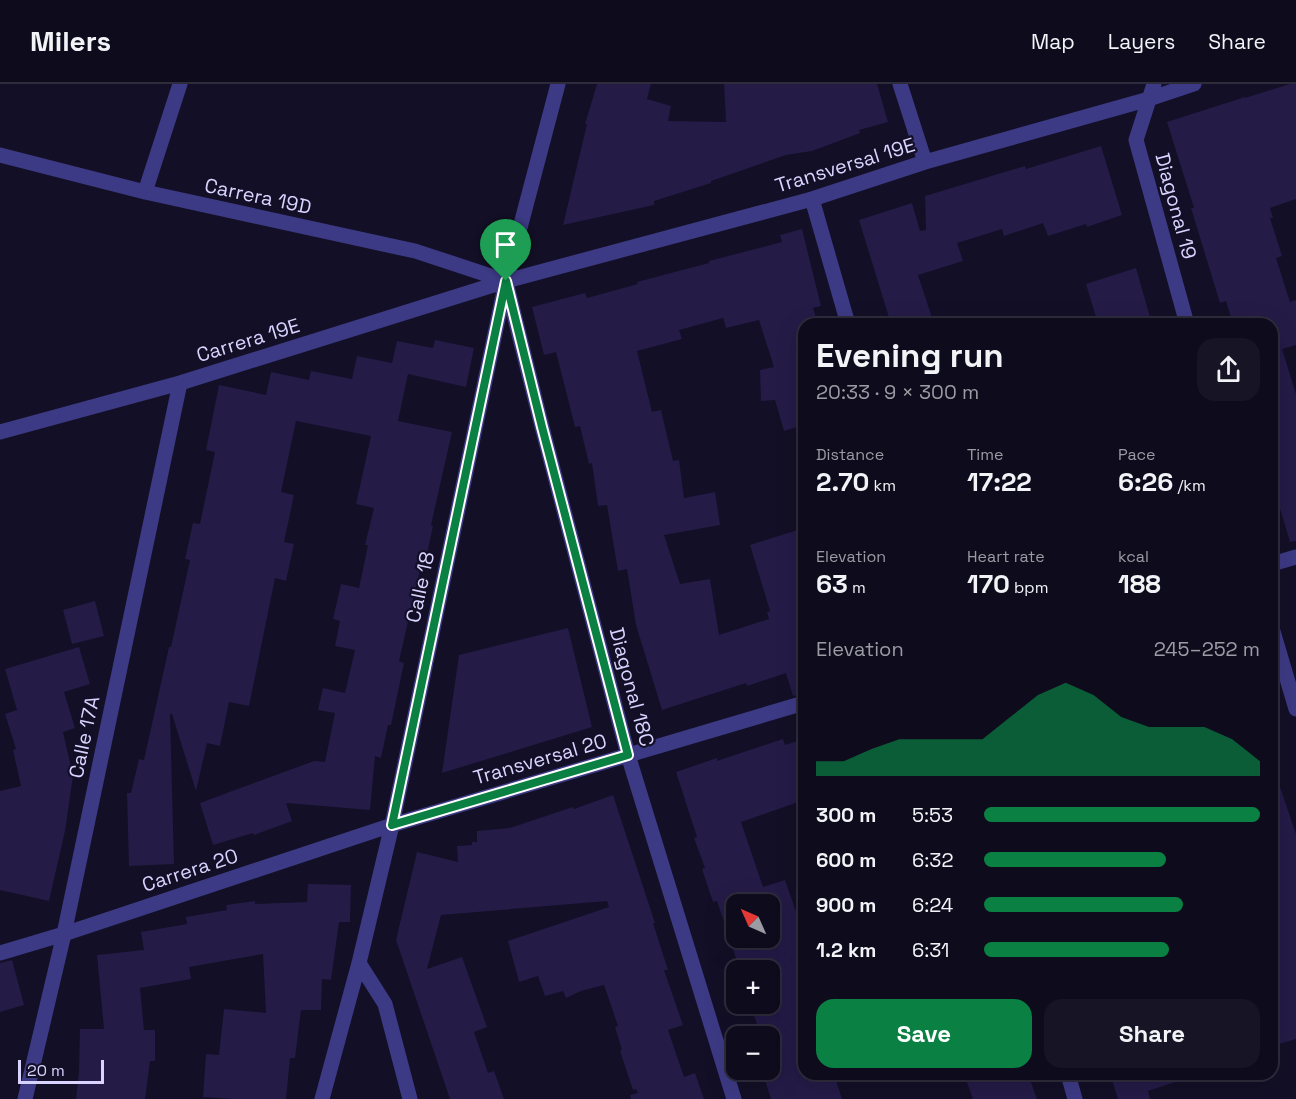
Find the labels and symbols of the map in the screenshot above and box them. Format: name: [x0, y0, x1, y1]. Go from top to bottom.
street label: Transversal 19E: [772, 131, 918, 199]
street label: Diagonal 19: [1149, 150, 1203, 262]
street label: Carrera 19D: [202, 172, 314, 220]
pin: [480, 219, 531, 281]
street label: Carrera 19E: [193, 312, 303, 368]
street label: Calle 18: [400, 549, 440, 625]
street label: Diagonal 18C: [604, 625, 660, 749]
street label: Calle 17A: [63, 693, 105, 780]
street label: Transversal 20: [470, 728, 610, 790]
street label: Carrera 20: [139, 842, 241, 898]
north arrow: [726, 894, 780, 948]
scale bar: [18, 1057, 104, 1084]

